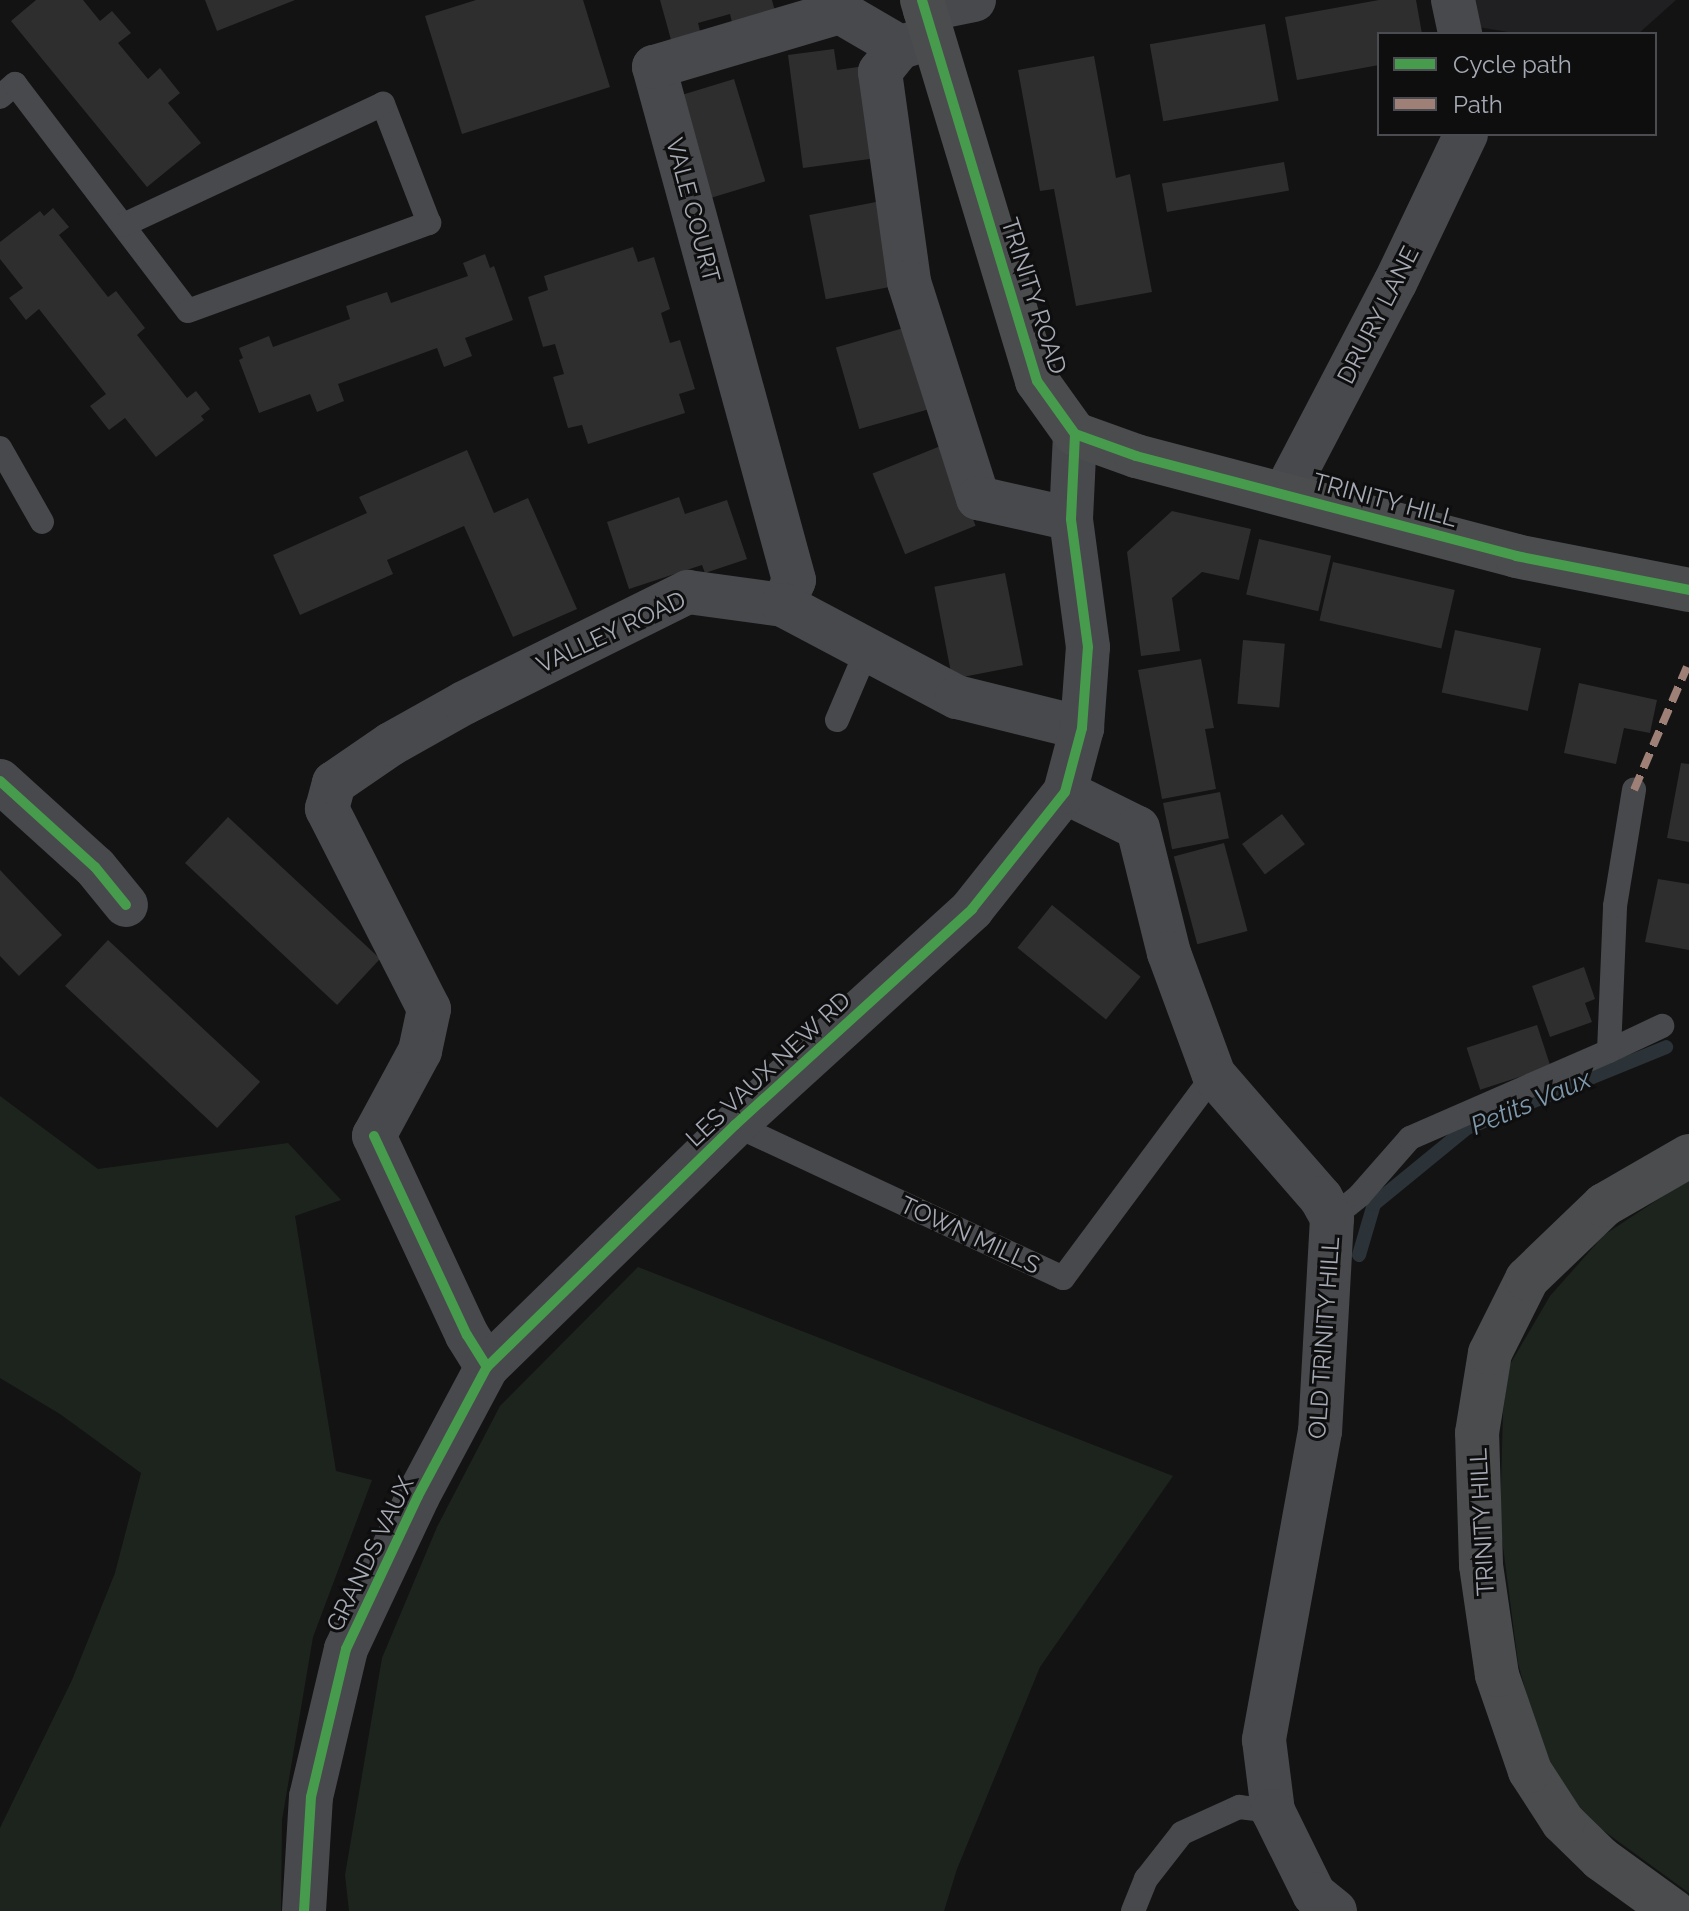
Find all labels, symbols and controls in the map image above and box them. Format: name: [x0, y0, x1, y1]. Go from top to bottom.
legend: [1377, 32, 1657, 136]
text: Cycle path: [1453, 50, 1572, 79]
text: Path: [1453, 90, 1503, 119]
street label: VALE COURT: [660, 135, 726, 285]
street label: TRINITY ROAD: [995, 214, 1073, 378]
street label: DRURY LANE: [1331, 241, 1425, 389]
street label: TRINITY HILL: [1309, 467, 1461, 533]
street label: VALLEY ROAD: [532, 585, 690, 679]
street label: LES VAUX NEW RD: [679, 985, 857, 1153]
water label: Petits Vaux: [1466, 1064, 1596, 1142]
street label: TOWN MILLS: [896, 1190, 1044, 1280]
street label: OLD TRINITY HILL: [1303, 1235, 1345, 1441]
street label: TRINITY HILL: [1464, 1447, 1500, 1597]
street label: GRANDS VAUX: [320, 1472, 420, 1636]

